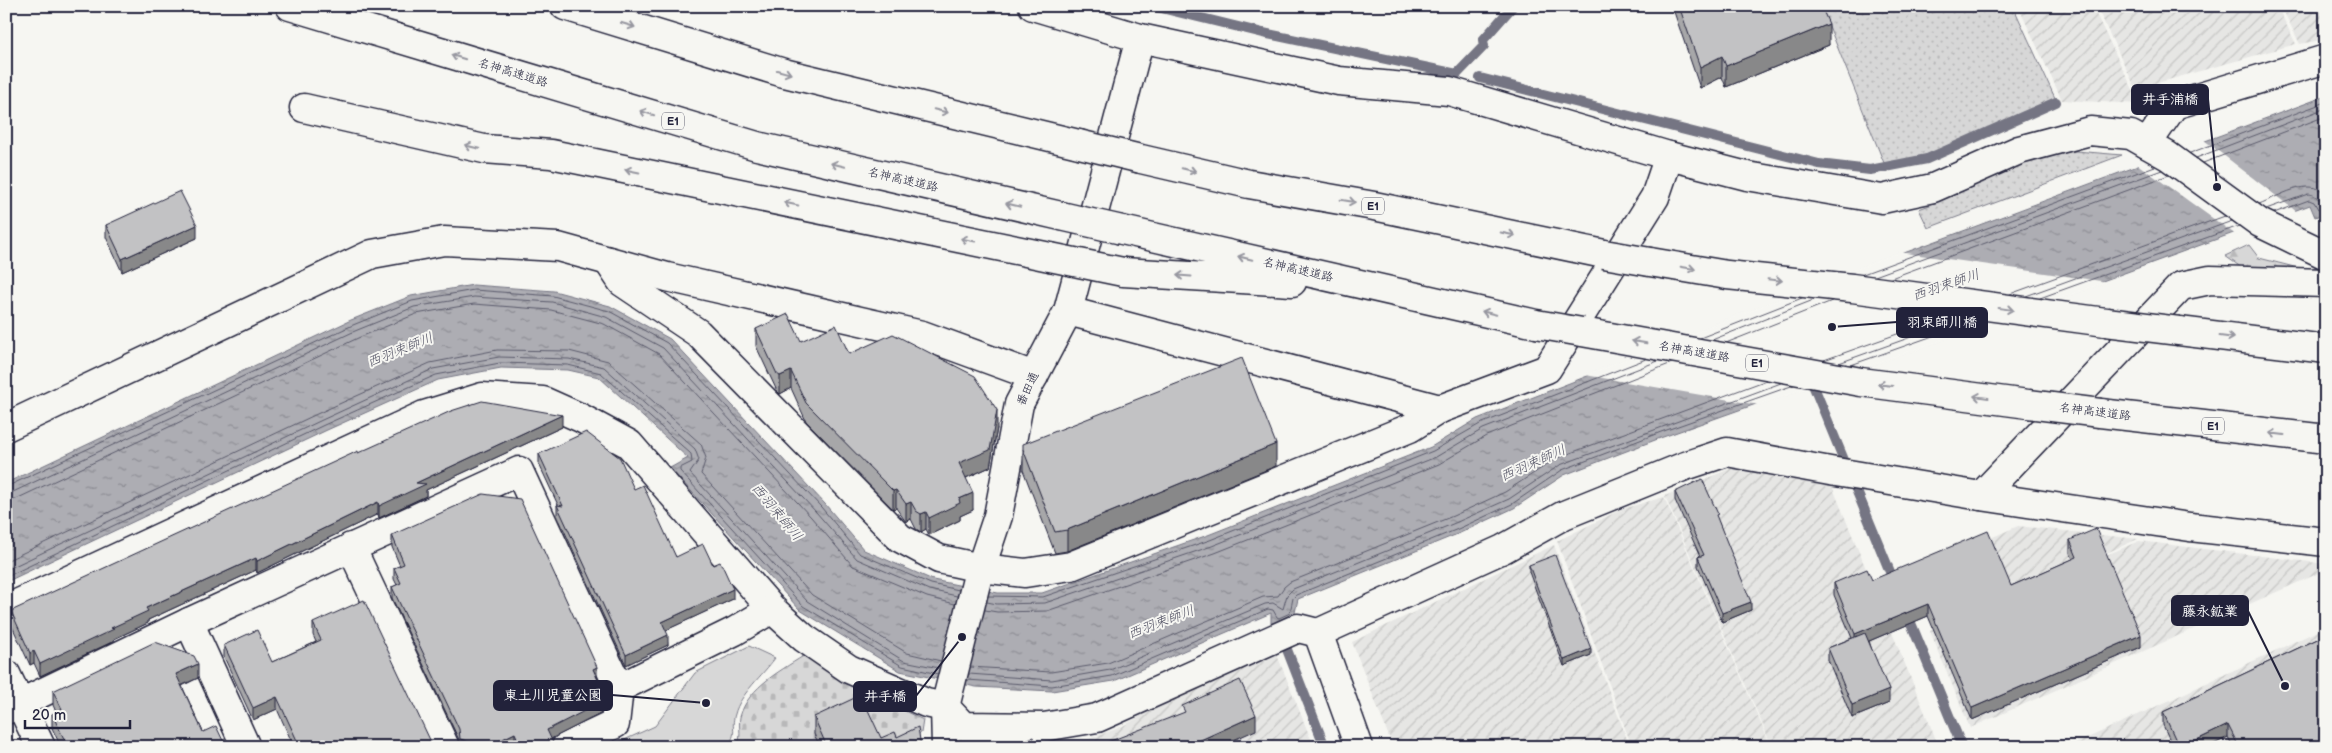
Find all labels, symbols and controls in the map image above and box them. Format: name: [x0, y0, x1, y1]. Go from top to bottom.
one-way arrow: [620, 21, 636, 31]
one-way arrow: [450, 51, 466, 61]
street label: 名神高速道路: [476, 55, 550, 91]
one-way arrow: [775, 68, 791, 78]
callout: 井手浦橋: [2132, 85, 2208, 114]
text: 井手浦橋: [2142, 91, 2198, 108]
one-way arrow: [933, 107, 949, 116]
one-way arrow: [640, 108, 656, 118]
road number: E1: [662, 112, 684, 130]
one-way arrow: [464, 141, 480, 151]
one-way arrow: [830, 160, 846, 169]
street label: 名神高速道路: [866, 165, 940, 195]
one-way arrow: [625, 166, 641, 175]
one-way arrow: [1180, 166, 1196, 175]
one-way arrow: [1340, 197, 1356, 207]
one-way arrow: [784, 198, 800, 208]
road number: E1: [1362, 198, 1384, 215]
one-way arrow: [1006, 200, 1022, 209]
one-way arrow: [1499, 229, 1515, 239]
one-way arrow: [960, 235, 976, 244]
one-way arrow: [1237, 253, 1253, 262]
street label: 名神高速道路: [1261, 255, 1335, 285]
one-way arrow: [1680, 264, 1696, 274]
water label: 西羽束師川: [1910, 266, 1982, 304]
one-way arrow: [1177, 271, 1193, 280]
one-way arrow: [1767, 275, 1783, 285]
one-way arrow: [1997, 304, 2013, 314]
one-way arrow: [1481, 308, 1497, 317]
callout: 羽束師川橋: [1897, 308, 1987, 337]
text: 羽束師川橋: [1907, 314, 1977, 331]
water label: 西羽束師川: [364, 329, 436, 371]
one-way arrow: [2219, 332, 2235, 342]
one-way arrow: [1631, 337, 1647, 347]
street label: 名神高速道路: [1657, 338, 1731, 366]
road number: E1: [1746, 354, 1768, 372]
street label: 番田通: [1014, 370, 1042, 408]
one-way arrow: [1877, 380, 1893, 390]
one-way arrow: [1973, 392, 1989, 402]
street label: 名神高速道路: [2058, 400, 2132, 424]
road number: E1: [2202, 418, 2224, 434]
one-way arrow: [2270, 429, 2286, 439]
water label: 西羽束師川: [1498, 441, 1568, 485]
water label: 西羽束師川: [748, 480, 806, 544]
callout: 藤永鉱業: [2172, 596, 2248, 625]
water label: 西羽束師川: [1125, 602, 1197, 642]
text: 藤永鉱業: [2182, 603, 2238, 620]
callout: 東土川児童公園: [494, 681, 612, 710]
callout: 井手橋: [854, 682, 916, 711]
text: 東土川児童公園: [504, 687, 602, 704]
text: 井手橋: [864, 688, 906, 705]
scale bar: [25, 698, 130, 730]
text: 20 m: [32, 706, 66, 725]

